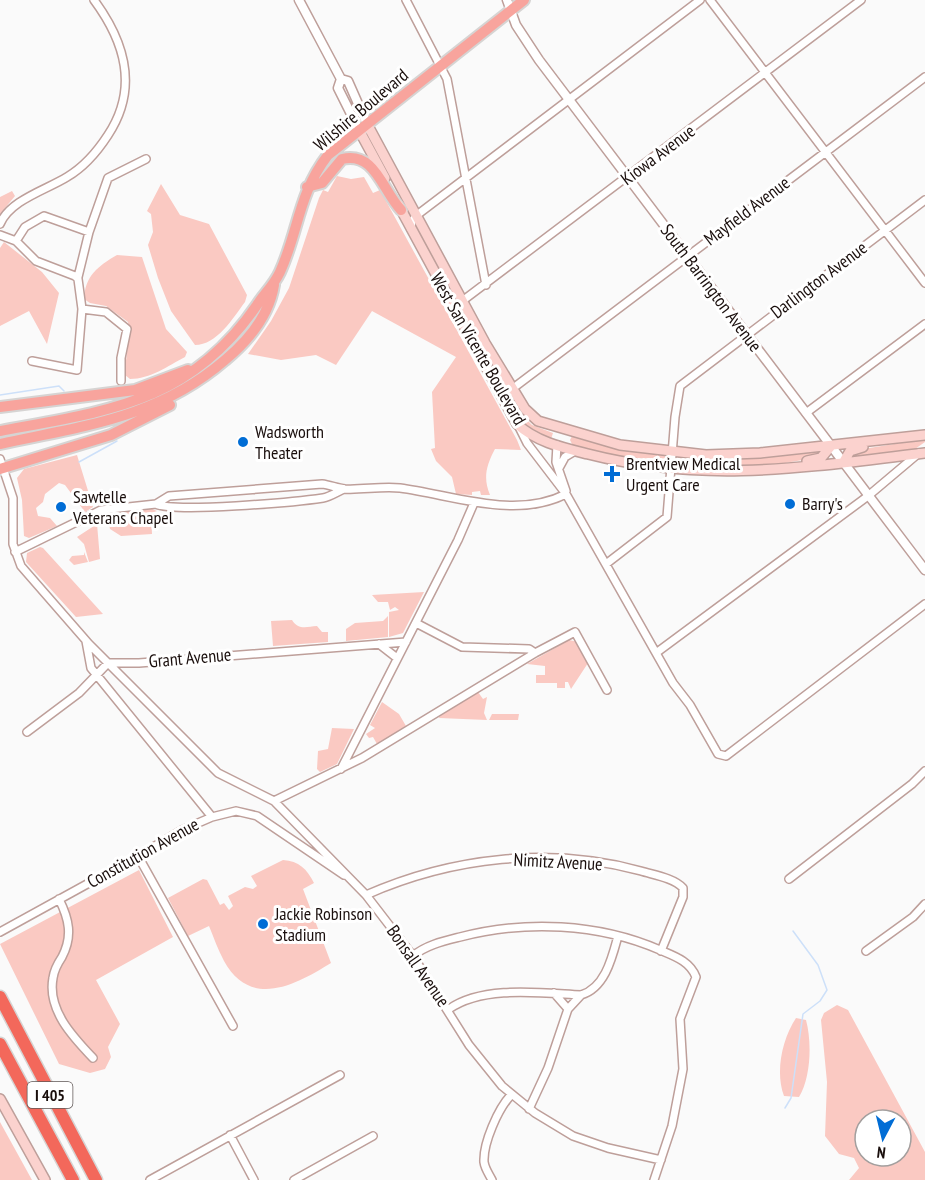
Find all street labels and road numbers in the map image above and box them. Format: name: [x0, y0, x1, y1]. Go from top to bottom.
street label: Wilshire Boulevard: [309, 63, 413, 156]
street label: Kiowa Avenue: [616, 119, 699, 190]
street label: Mayfield Avenue: [699, 171, 794, 250]
street label: South Barrington Avenue: [656, 219, 767, 356]
street label: Darlington Avenue: [766, 236, 871, 323]
street label: West San Vicente Boulevard: [425, 269, 531, 429]
street label: Grant Avenue: [148, 642, 232, 673]
street label: Constitution Avenue: [83, 812, 203, 893]
street label: Nimitz Avenue: [513, 848, 603, 875]
street label: Bonsall Avenue: [382, 920, 455, 1011]
road number: I 405: [28, 1082, 72, 1108]

